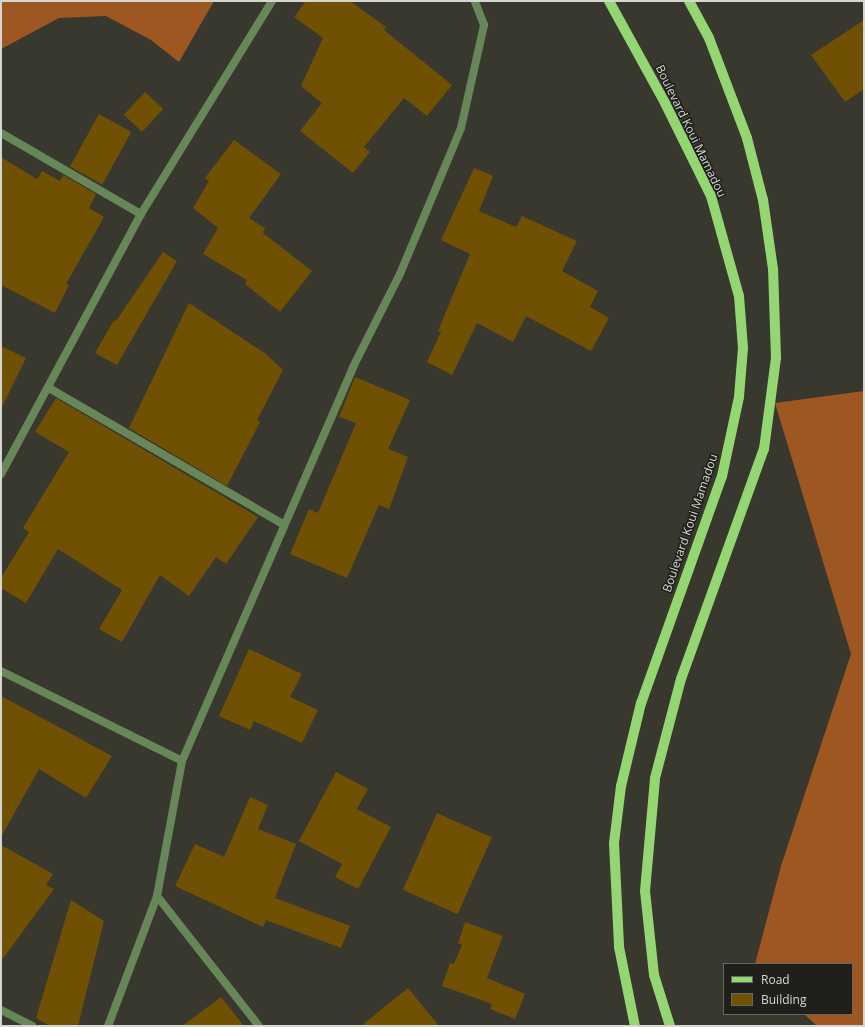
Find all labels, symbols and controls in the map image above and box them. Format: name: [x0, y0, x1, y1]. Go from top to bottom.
street label: Boulevard Koui Mamadou: [653, 63, 729, 199]
street label: Boulevard Koui Mamadou: [660, 452, 720, 594]
legend: [723, 963, 853, 1015]
text: Road: [761, 971, 790, 988]
text: Building: [761, 991, 806, 1008]

